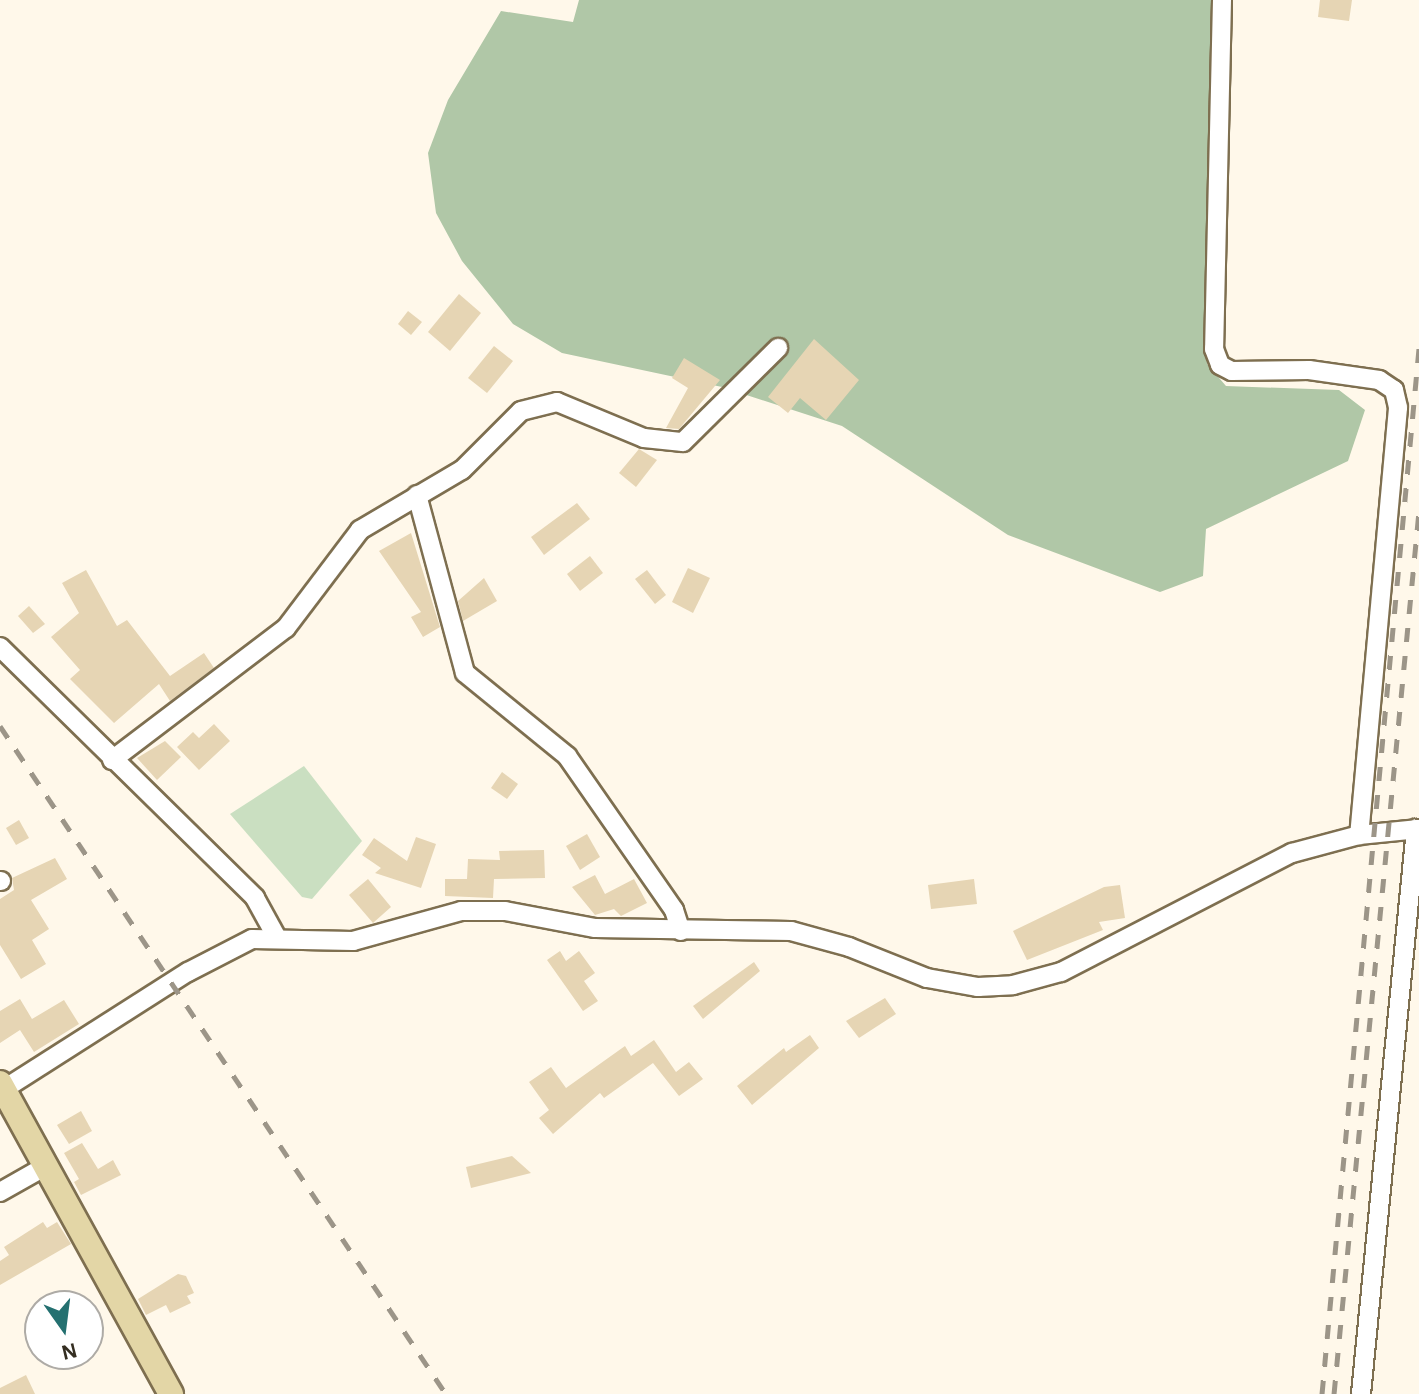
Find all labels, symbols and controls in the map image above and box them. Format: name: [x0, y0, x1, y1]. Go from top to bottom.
north arrow: [24, 1290, 104, 1370]
text: N: [59, 1339, 79, 1364]

